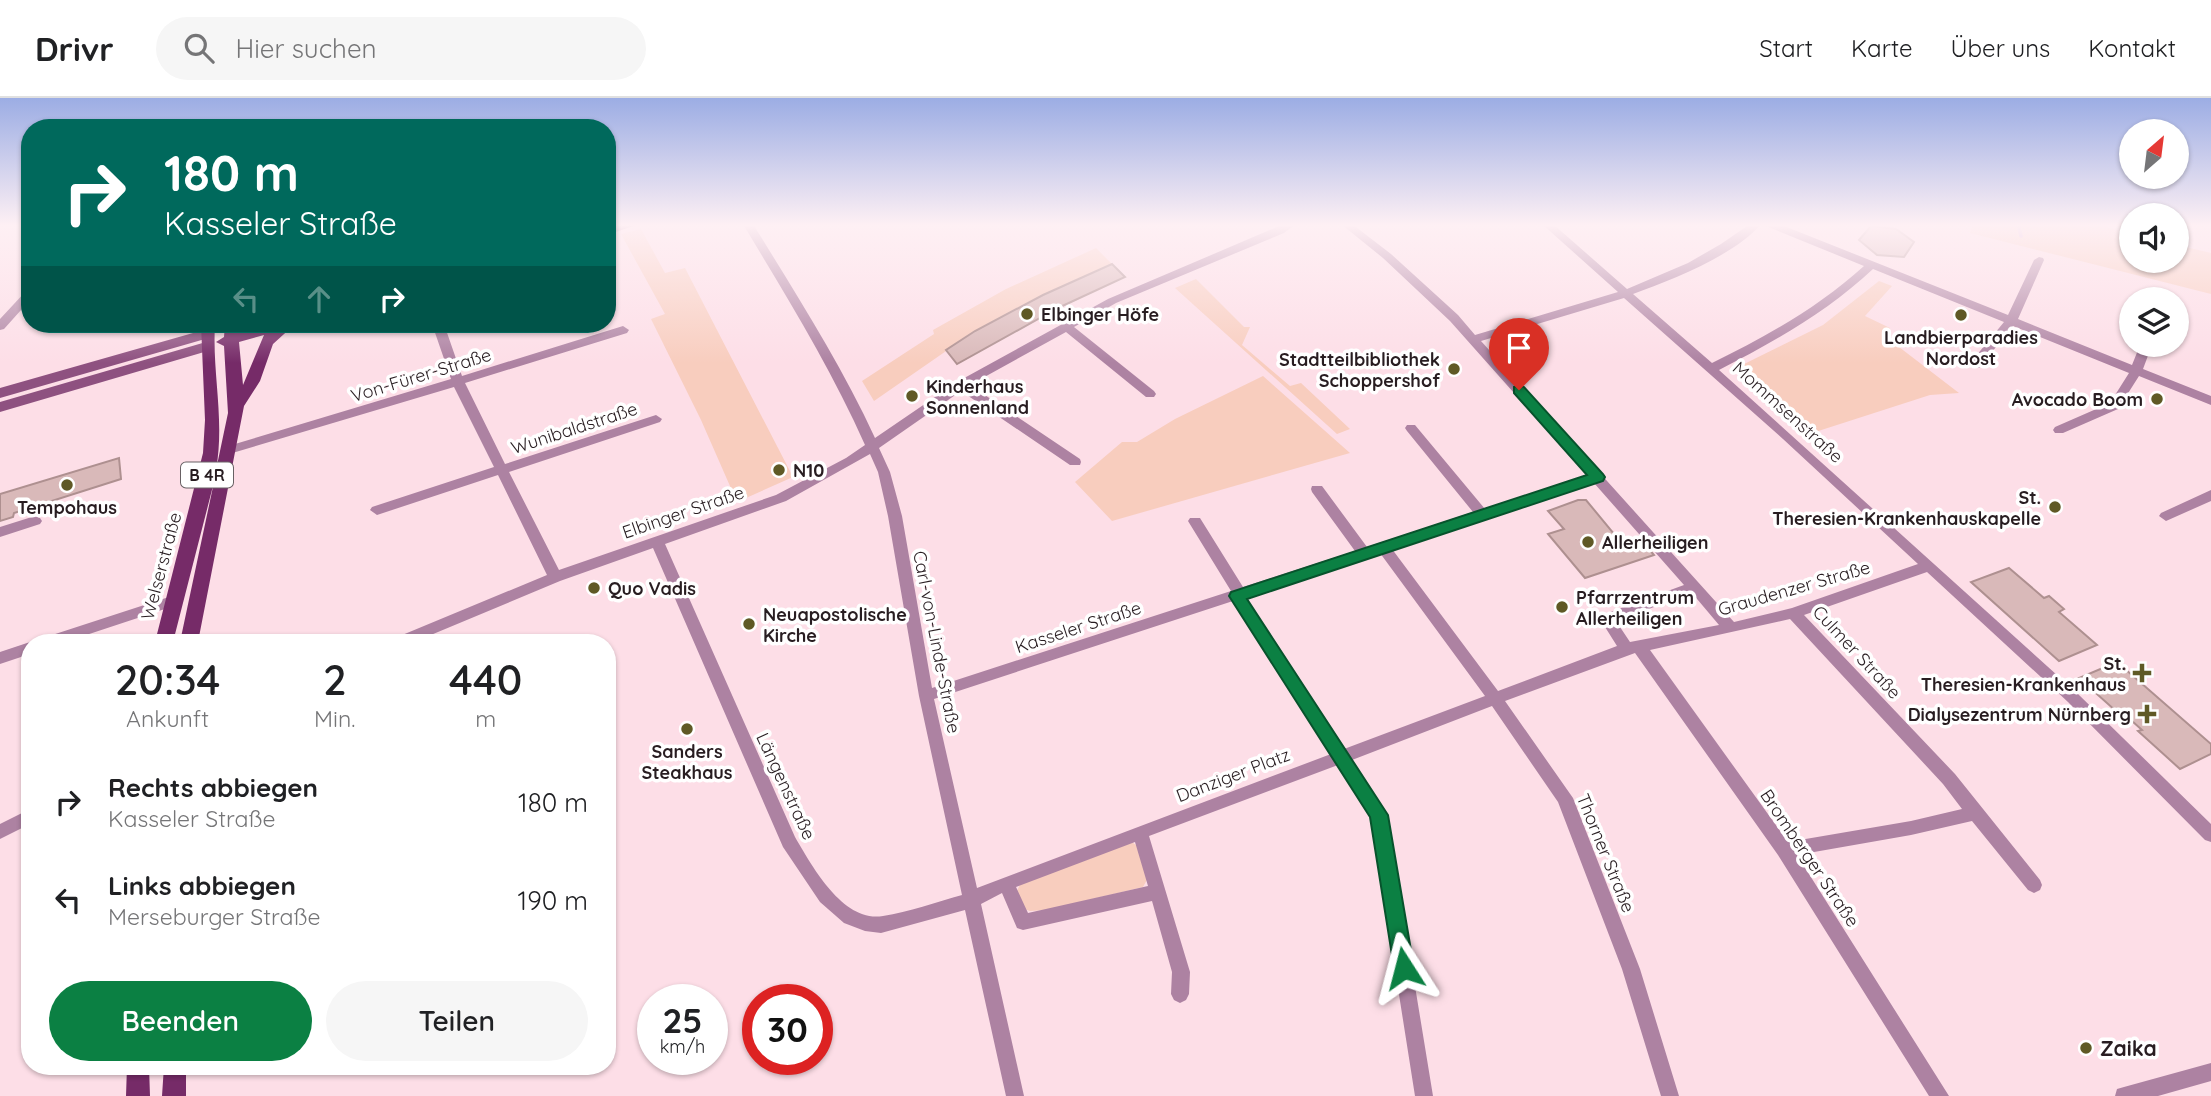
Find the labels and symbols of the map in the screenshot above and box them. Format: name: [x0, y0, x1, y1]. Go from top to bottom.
north arrow: [2119, 119, 2189, 189]
place label: Elbinger Höfe: [1041, 303, 1159, 326]
marker: Elbinger Höfe: [1019, 306, 1035, 322]
marker: Landbierparadies Nordost: [1953, 307, 1969, 323]
pin: [1489, 318, 1549, 390]
place label: Landbierparadies Nordost: [1884, 326, 2038, 370]
street label: Von-Fürer-Straße: [348, 343, 494, 407]
place label: Stadtteilbibliothek Schoppershof: [1279, 348, 1440, 392]
street label: Mommsenstraße: [1728, 356, 1848, 468]
marker: Stadtteilbibliothek Schoppershof: [1446, 361, 1462, 377]
place label: Kinderhaus Sonnenland: [926, 375, 1029, 419]
marker: Kinderhaus Sonnenland: [904, 388, 920, 404]
place label: Avocado Boom: [2012, 388, 2143, 411]
marker: Avocado Boom: [2149, 391, 2165, 407]
street label: Wunibaldstraße: [508, 397, 640, 459]
place label: N10: [793, 459, 824, 482]
road number: B 4R: [181, 462, 233, 488]
marker: N10: [771, 462, 787, 478]
marker: Tempohaus: [59, 477, 75, 493]
street label: Elbinger Straße: [619, 480, 747, 544]
place label: St. Theresien-Krankenhauskapelle: [1772, 486, 2041, 530]
place label: Tempohaus: [17, 496, 117, 519]
marker: St. Theresien-Krankenhauskapelle: [2047, 499, 2063, 515]
street label: Welserstraße: [136, 510, 186, 622]
place label: Allerheiligen: [1602, 531, 1708, 554]
marker: Allerheiligen: [1580, 534, 1596, 550]
street label: Carl-von-Linde-Straße: [908, 549, 966, 735]
street label: Graudenzer Straße: [1715, 555, 1873, 621]
place label: Quo Vadis: [608, 577, 696, 600]
marker: Quo Vadis: [586, 580, 602, 596]
place label: Pfarrzentrum Allerheiligen: [1576, 586, 1694, 630]
street label: Kasseler Straße: [1012, 596, 1144, 658]
marker: Pfarrzentrum Allerheiligen: [1554, 599, 1570, 615]
street label: Culmer Straße: [1808, 600, 1906, 704]
place label: Neuapostolische Kirche: [763, 603, 907, 647]
marker: Neuapostolische Kirche: [741, 616, 757, 632]
place label: St. Theresien-Krankenhaus: [1921, 652, 2126, 696]
marker: St. Theresien-Krankenhaus: [2132, 663, 2152, 683]
place label: Dialysezentrum Nürnberg: [1908, 703, 2131, 726]
marker: Dialysezentrum Nürnberg: [2137, 704, 2157, 724]
marker: Sanders Steakhaus: [679, 721, 695, 737]
street label: Längenstraße: [751, 729, 821, 843]
place label: Sanders Steakhaus: [641, 740, 733, 784]
street label: Danziger Platz: [1173, 743, 1293, 807]
street label: Bromberger Straße: [1755, 785, 1865, 931]
street label: Thorner Straße: [1572, 790, 1640, 916]
position arrow: [1367, 931, 1441, 1005]
speed limit sign: 30: [742, 984, 833, 1075]
place label: Zaika: [2100, 1035, 2157, 1061]
marker: Zaika: [2078, 1040, 2094, 1056]

